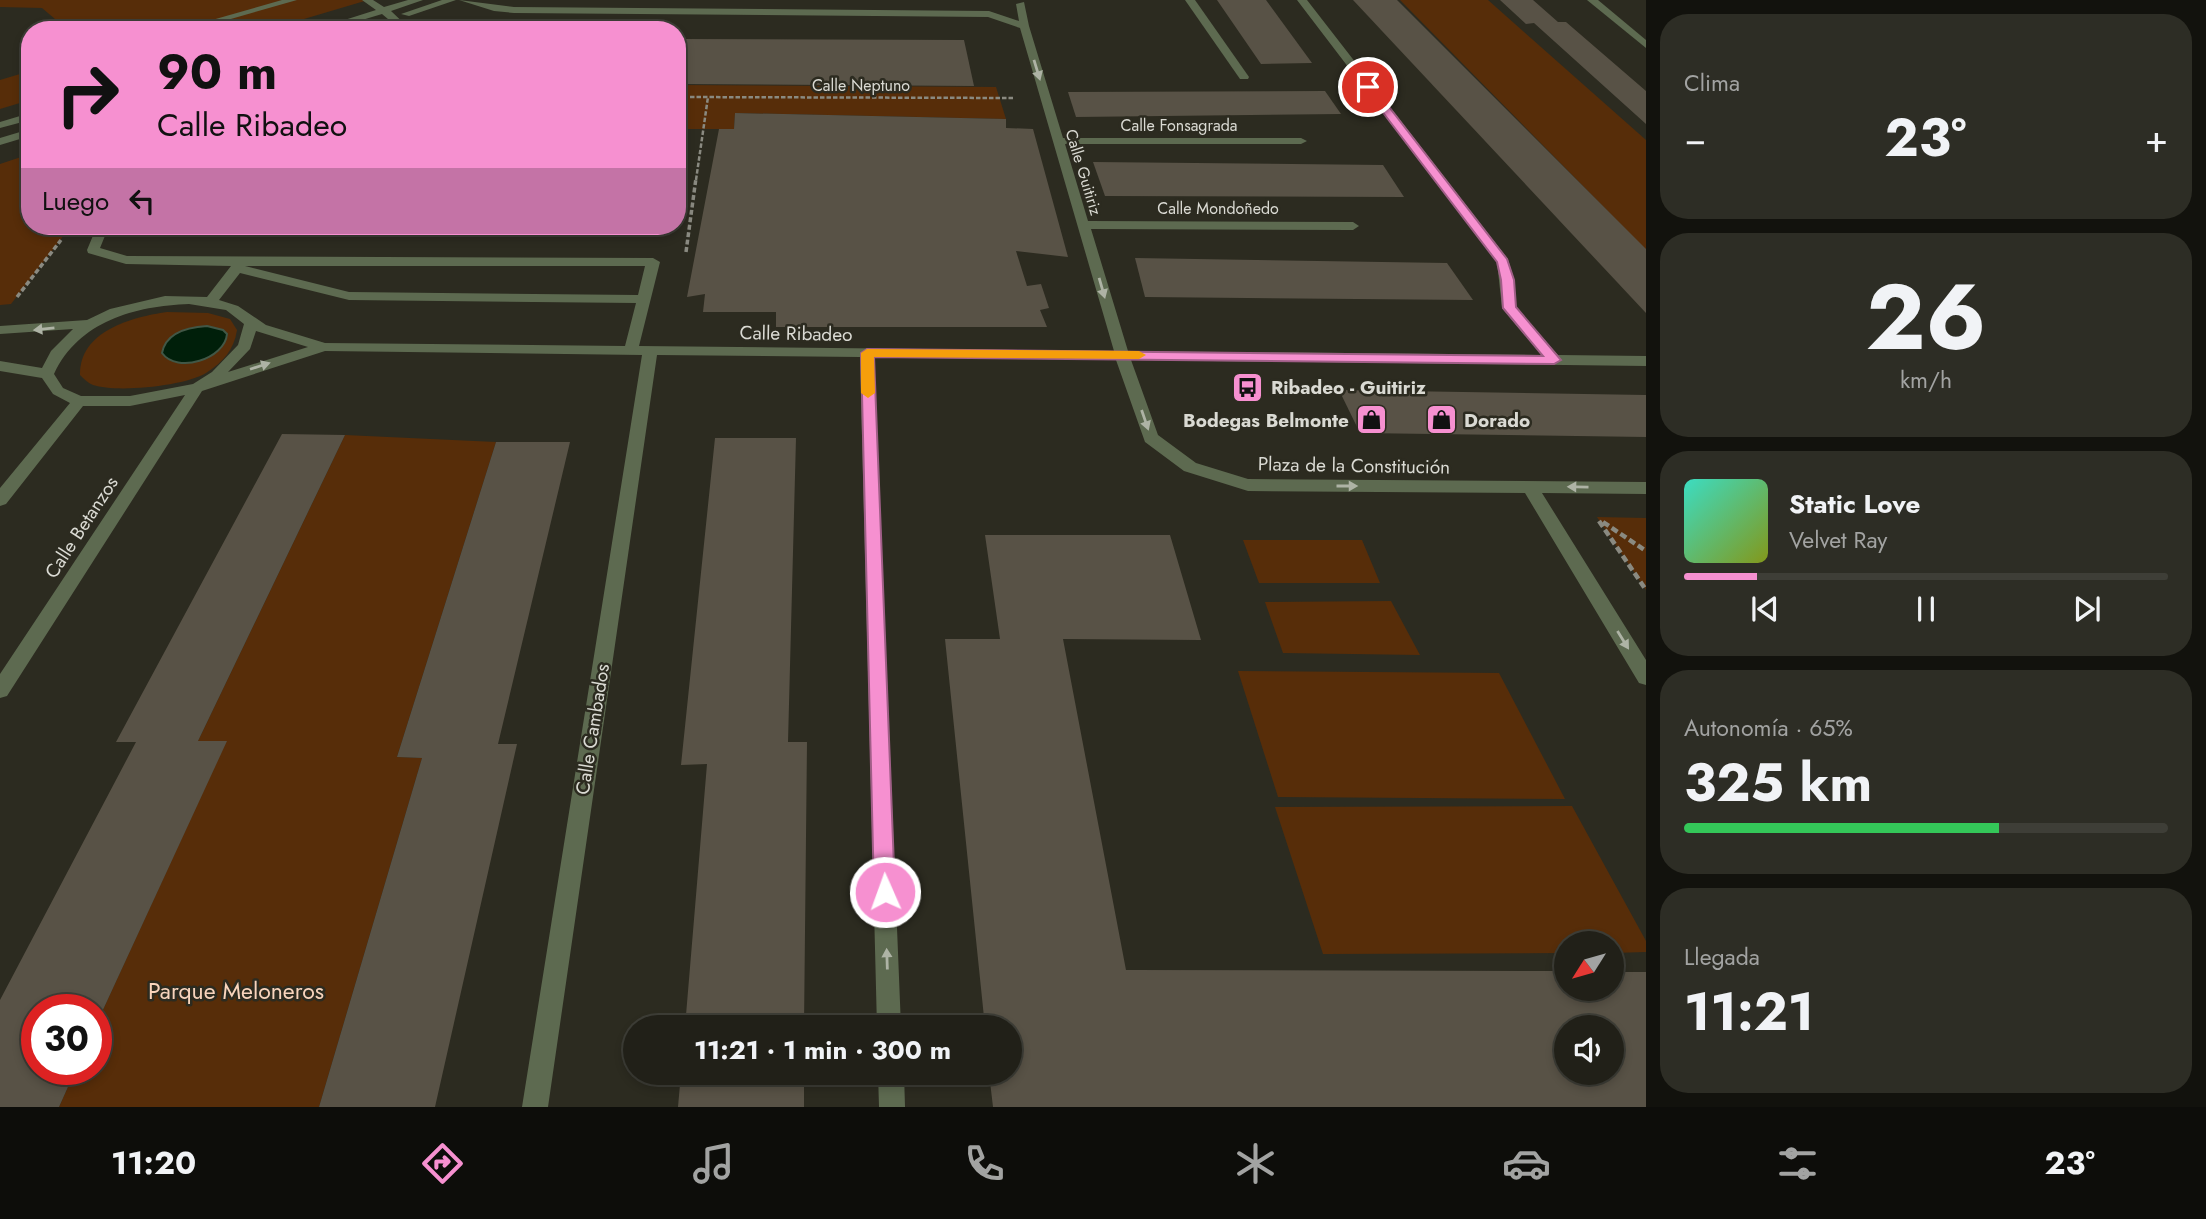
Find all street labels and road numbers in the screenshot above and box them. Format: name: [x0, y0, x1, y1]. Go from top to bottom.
street label: Calle Neptuno: [812, 74, 910, 97]
street label: Calle Fonsagrada: [1121, 114, 1237, 137]
street label: Calle Guitiriz: [1060, 126, 1108, 219]
street label: Calle Mondoñedo: [1157, 197, 1279, 220]
street label: Calle Ribadeo: [739, 319, 853, 348]
street label: Plaza de la Constitución: [1258, 450, 1450, 481]
street label: Calle Betanzos: [38, 471, 125, 584]
street label: Calle Cambados: [569, 661, 616, 796]

